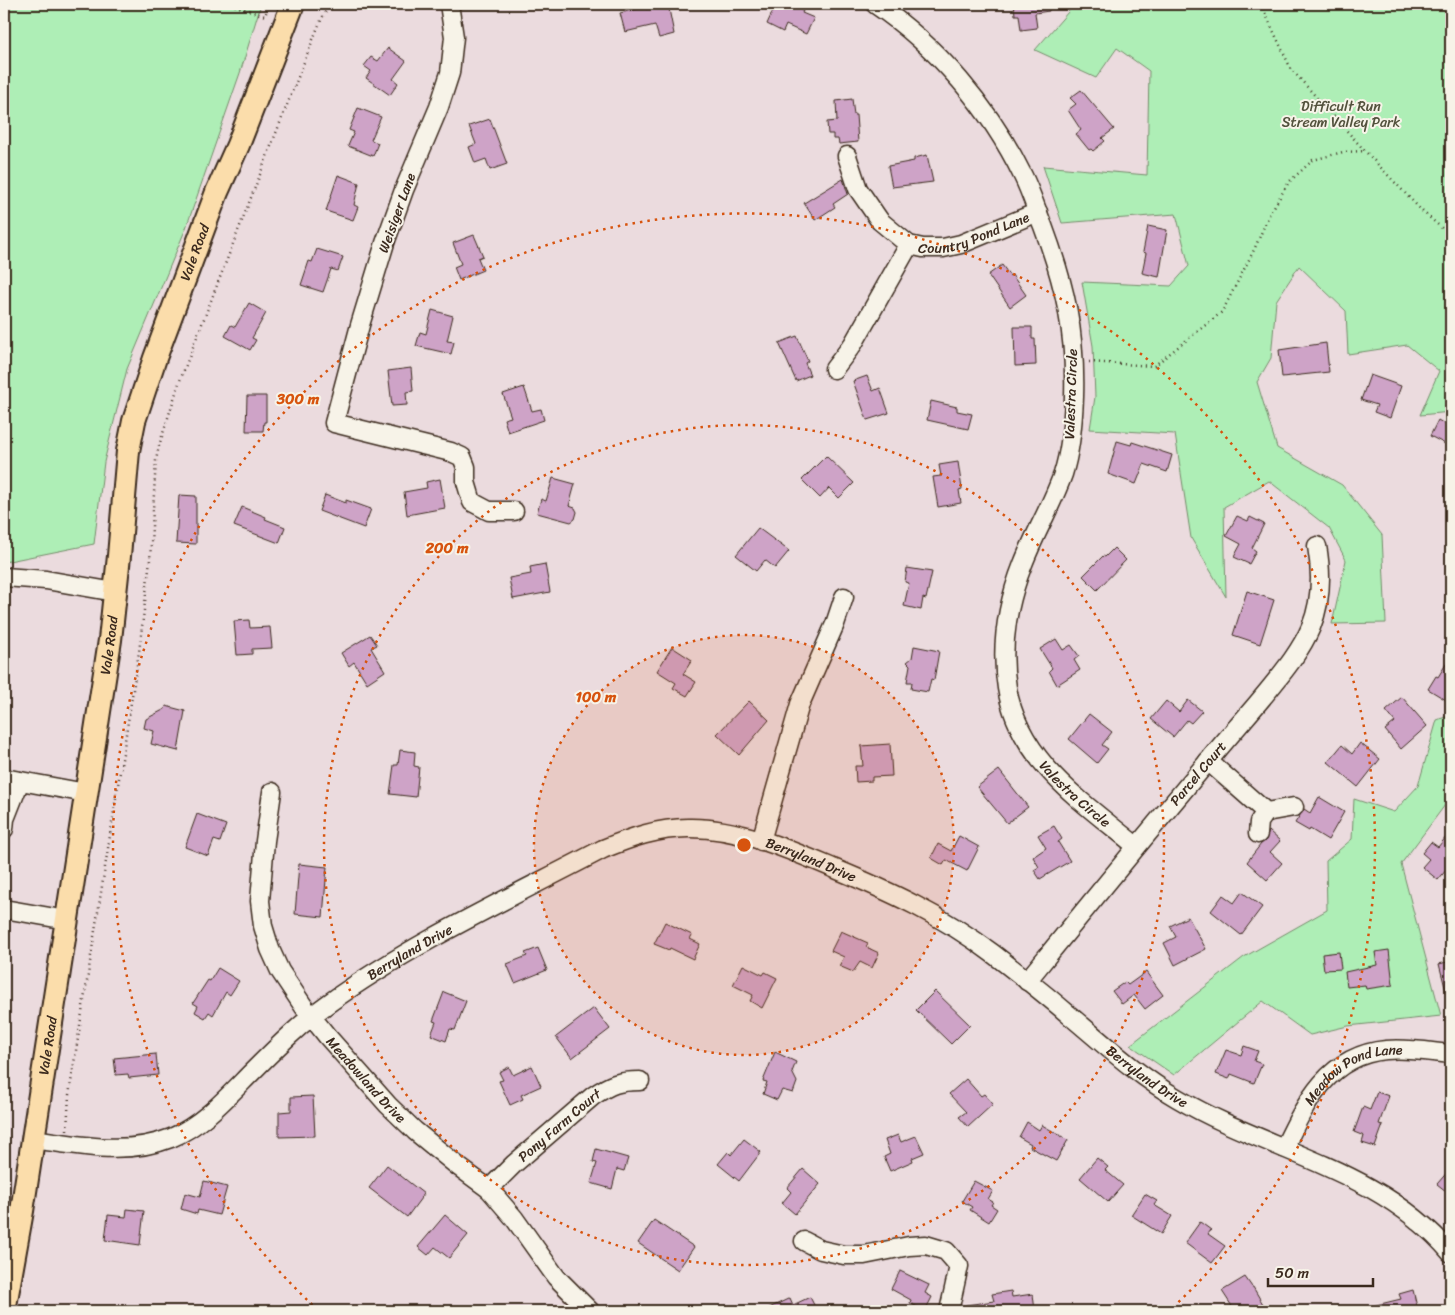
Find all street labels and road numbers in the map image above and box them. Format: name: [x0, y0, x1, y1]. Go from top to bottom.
street label: Weisiger Lane: [371, 169, 423, 257]
street label: Country Pond Lane: [916, 204, 1033, 261]
street label: Vale Road: [172, 219, 217, 284]
street label: Valestra Circle: [1057, 348, 1085, 440]
street label: Vale Road: [92, 613, 125, 676]
street label: Parcel Court: [1163, 735, 1233, 811]
street label: Valestra Circle: [1033, 754, 1117, 834]
street label: Berryland Drive: [762, 830, 860, 889]
street label: Berryland Drive: [362, 917, 457, 987]
street label: Vale Road: [31, 1013, 65, 1077]
street label: Meadowland Drive: [320, 1030, 413, 1129]
street label: Meadow Pond Lane: [1297, 1037, 1403, 1110]
street label: Berryland Drive: [1101, 1039, 1193, 1115]
street label: Pony Farm Court: [512, 1081, 607, 1168]

